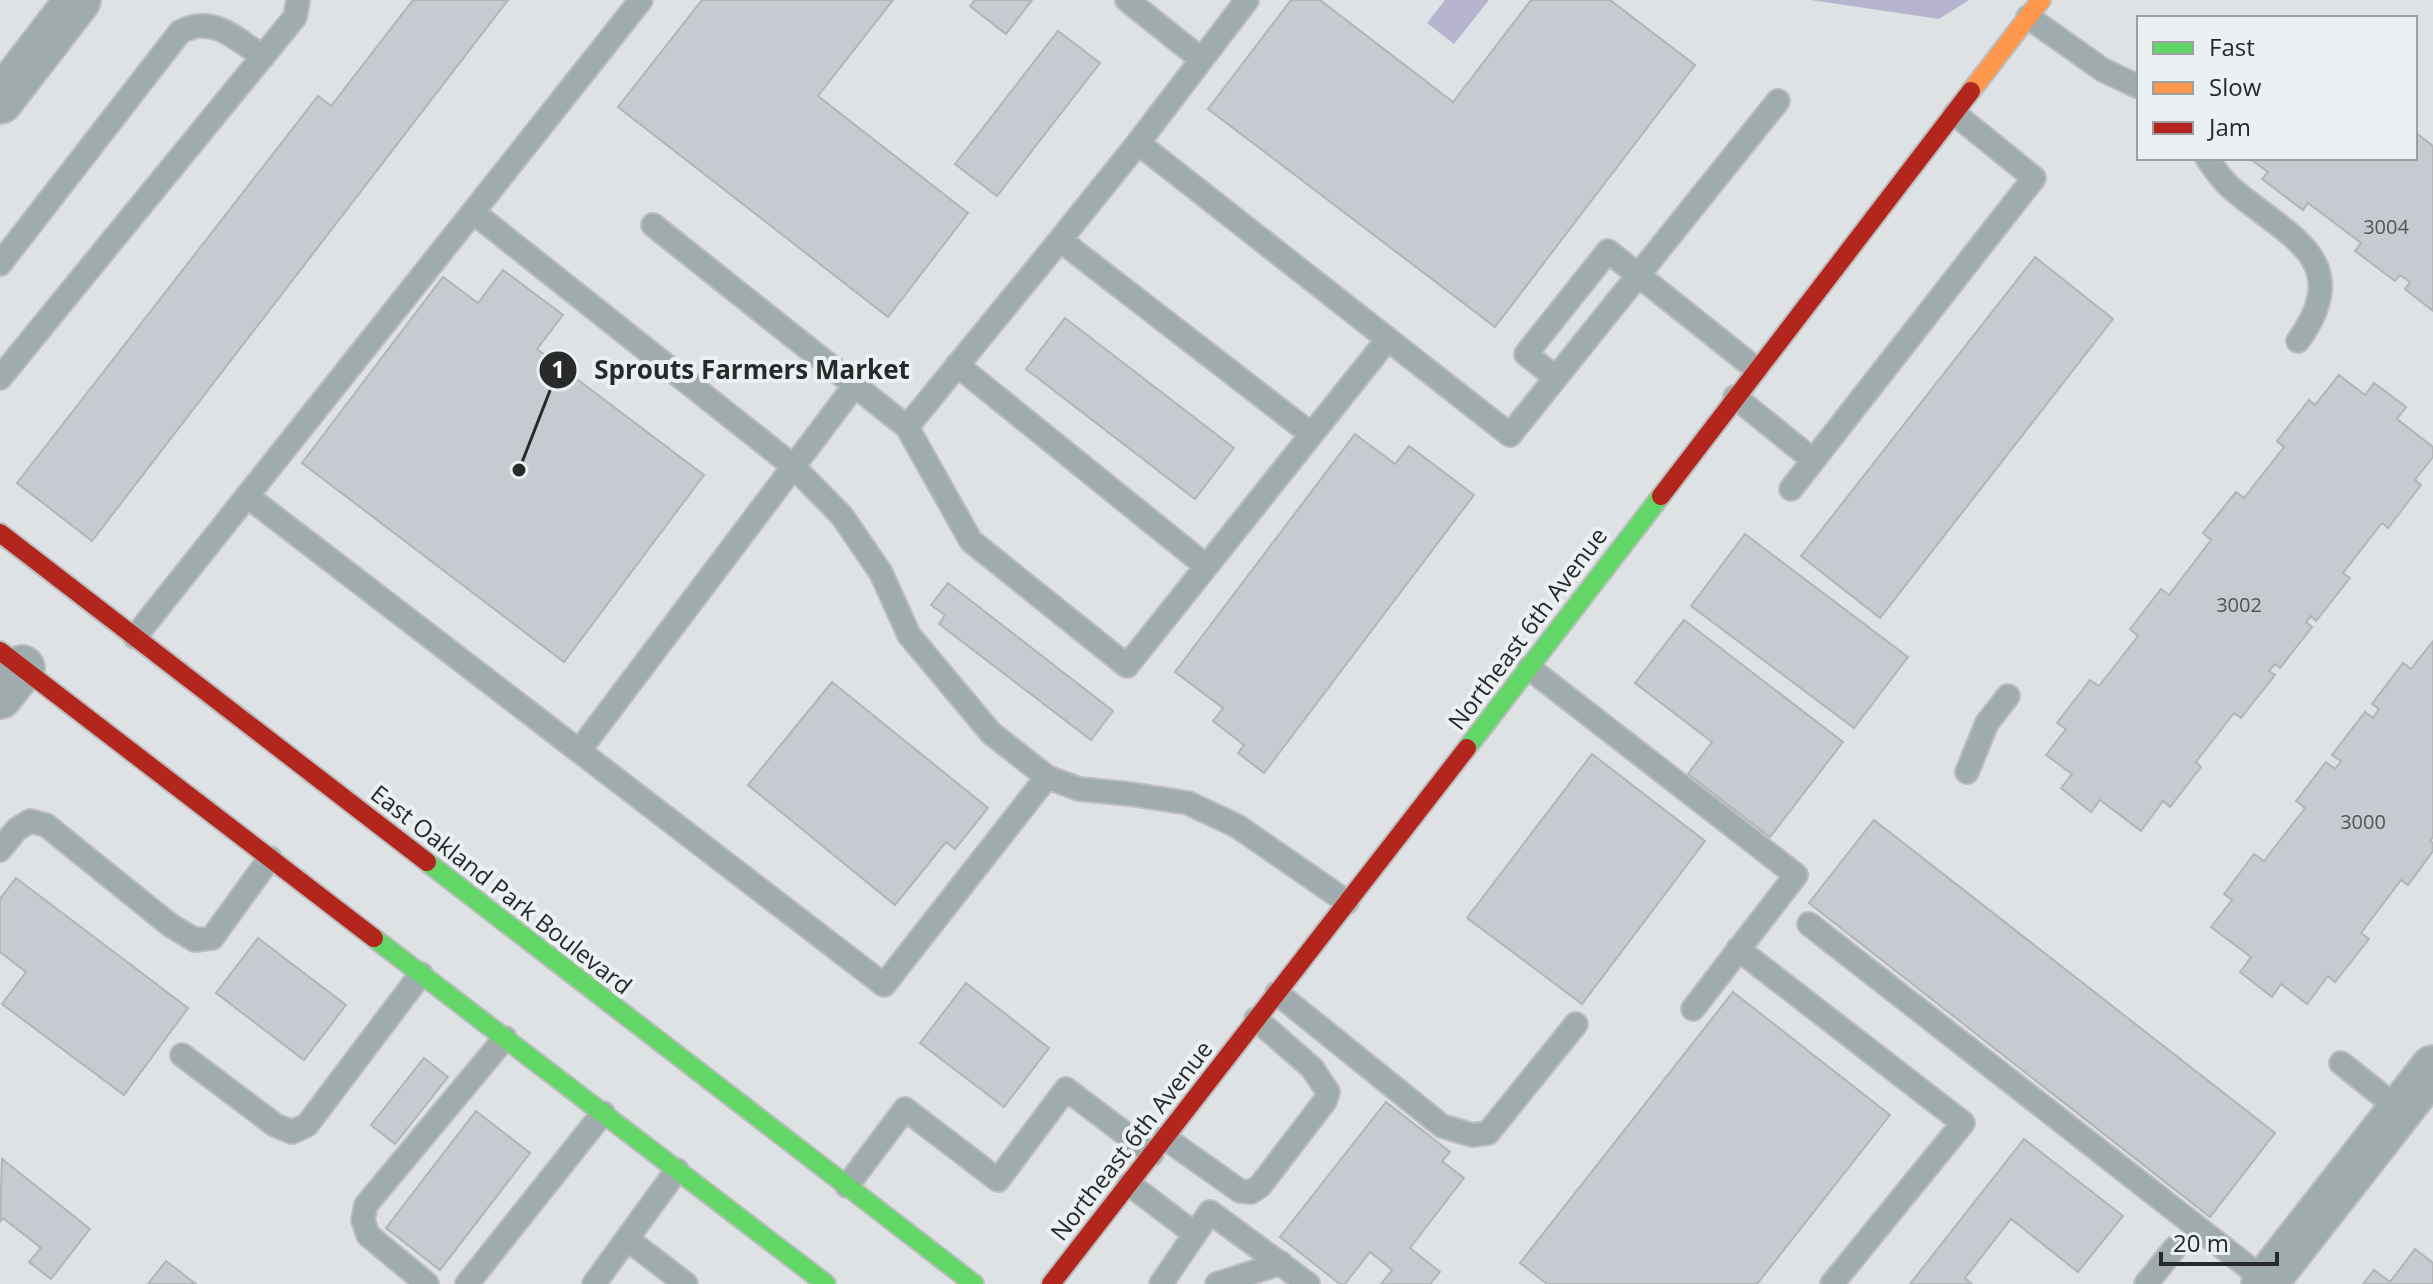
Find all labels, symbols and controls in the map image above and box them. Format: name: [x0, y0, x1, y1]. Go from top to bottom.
legend: [2137, 16, 2417, 160]
text: Fast: [2209, 30, 2255, 63]
text: Slow: [2209, 70, 2262, 103]
text: Jam: [2207, 110, 2251, 143]
house number: 3004: [2363, 213, 2409, 240]
callout: Sprouts Farmers Market: [538, 345, 925, 395]
text: Sprouts Farmers Market: [594, 351, 910, 387]
text: 1: [551, 352, 565, 385]
street label: Northeast 6th Avenue: [1440, 520, 1614, 736]
house number: 3002: [2216, 591, 2262, 618]
street label: East Oakland Park Boulevard: [365, 776, 639, 1001]
house number: 3000: [2340, 808, 2386, 835]
street label: Northeast 6th Avenue: [1042, 1033, 1219, 1247]
scale bar: [2161, 1216, 2277, 1266]
text: 20 m: [2173, 1226, 2229, 1259]

